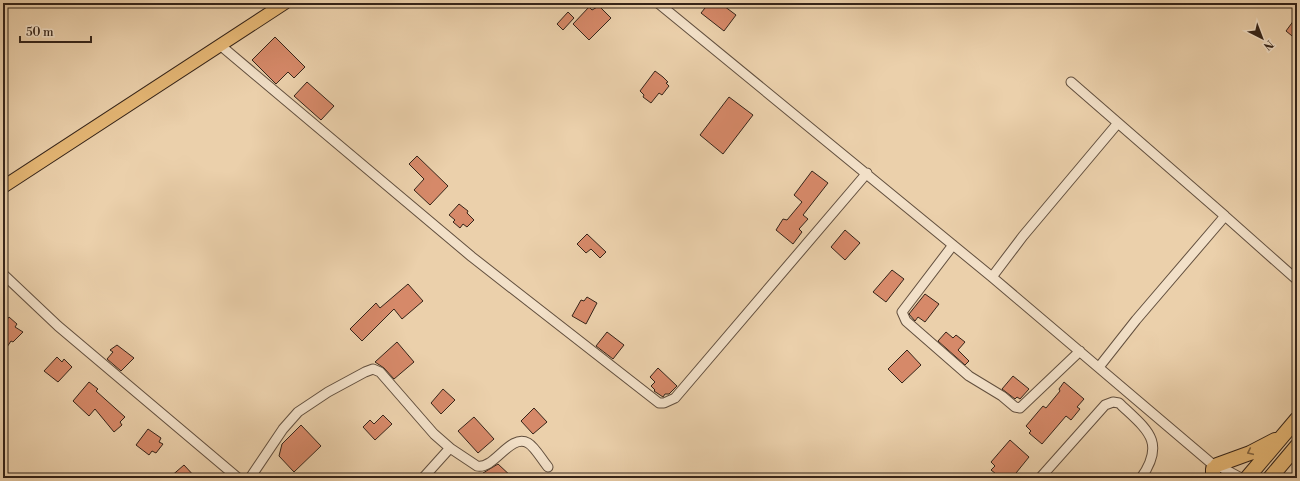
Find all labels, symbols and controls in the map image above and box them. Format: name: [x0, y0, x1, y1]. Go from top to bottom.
scale bar: [20, 18, 91, 44]
north arrow: [1242, 18, 1282, 58]
text: 50 m: [26, 25, 54, 40]
text: N: [1260, 37, 1276, 53]
one-way arrow: [1247, 447, 1254, 455]

